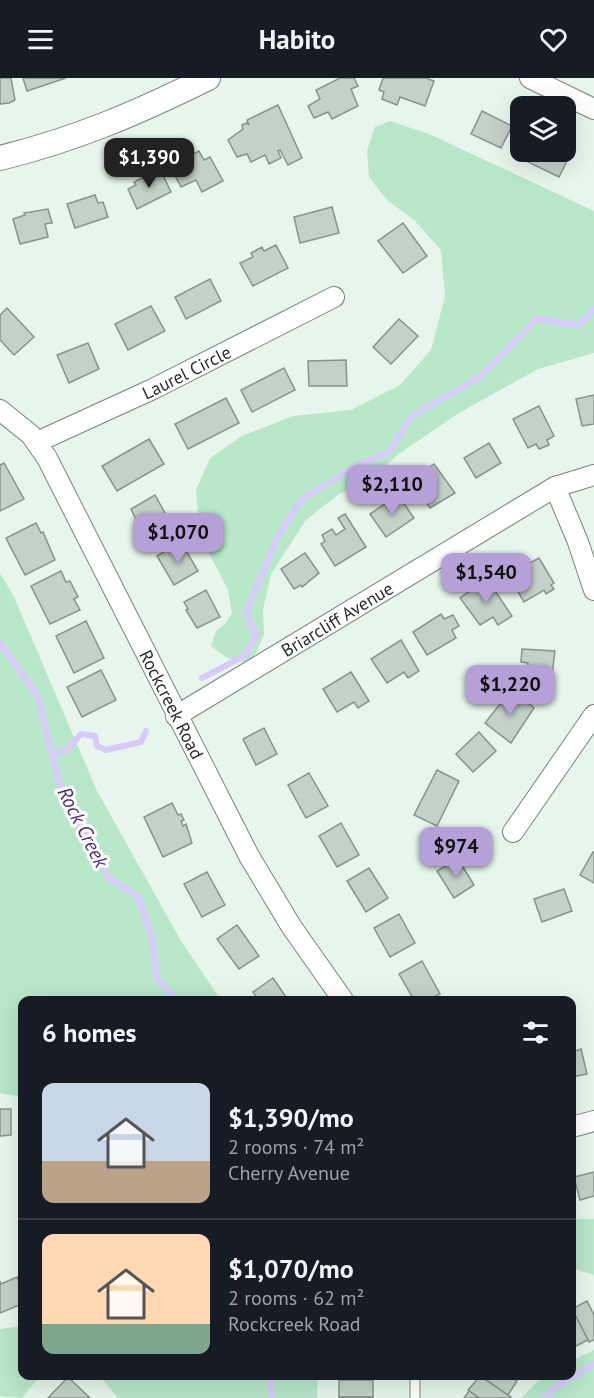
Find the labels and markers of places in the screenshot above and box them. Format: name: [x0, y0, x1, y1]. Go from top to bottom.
pin: $1,390: [100, 138, 198, 189]
pin: $2,110: [343, 465, 441, 516]
pin: $1,070: [129, 513, 227, 564]
pin: $1,540: [437, 553, 535, 604]
pin: $1,220: [461, 665, 559, 716]
pin: $974: [420, 827, 492, 878]

